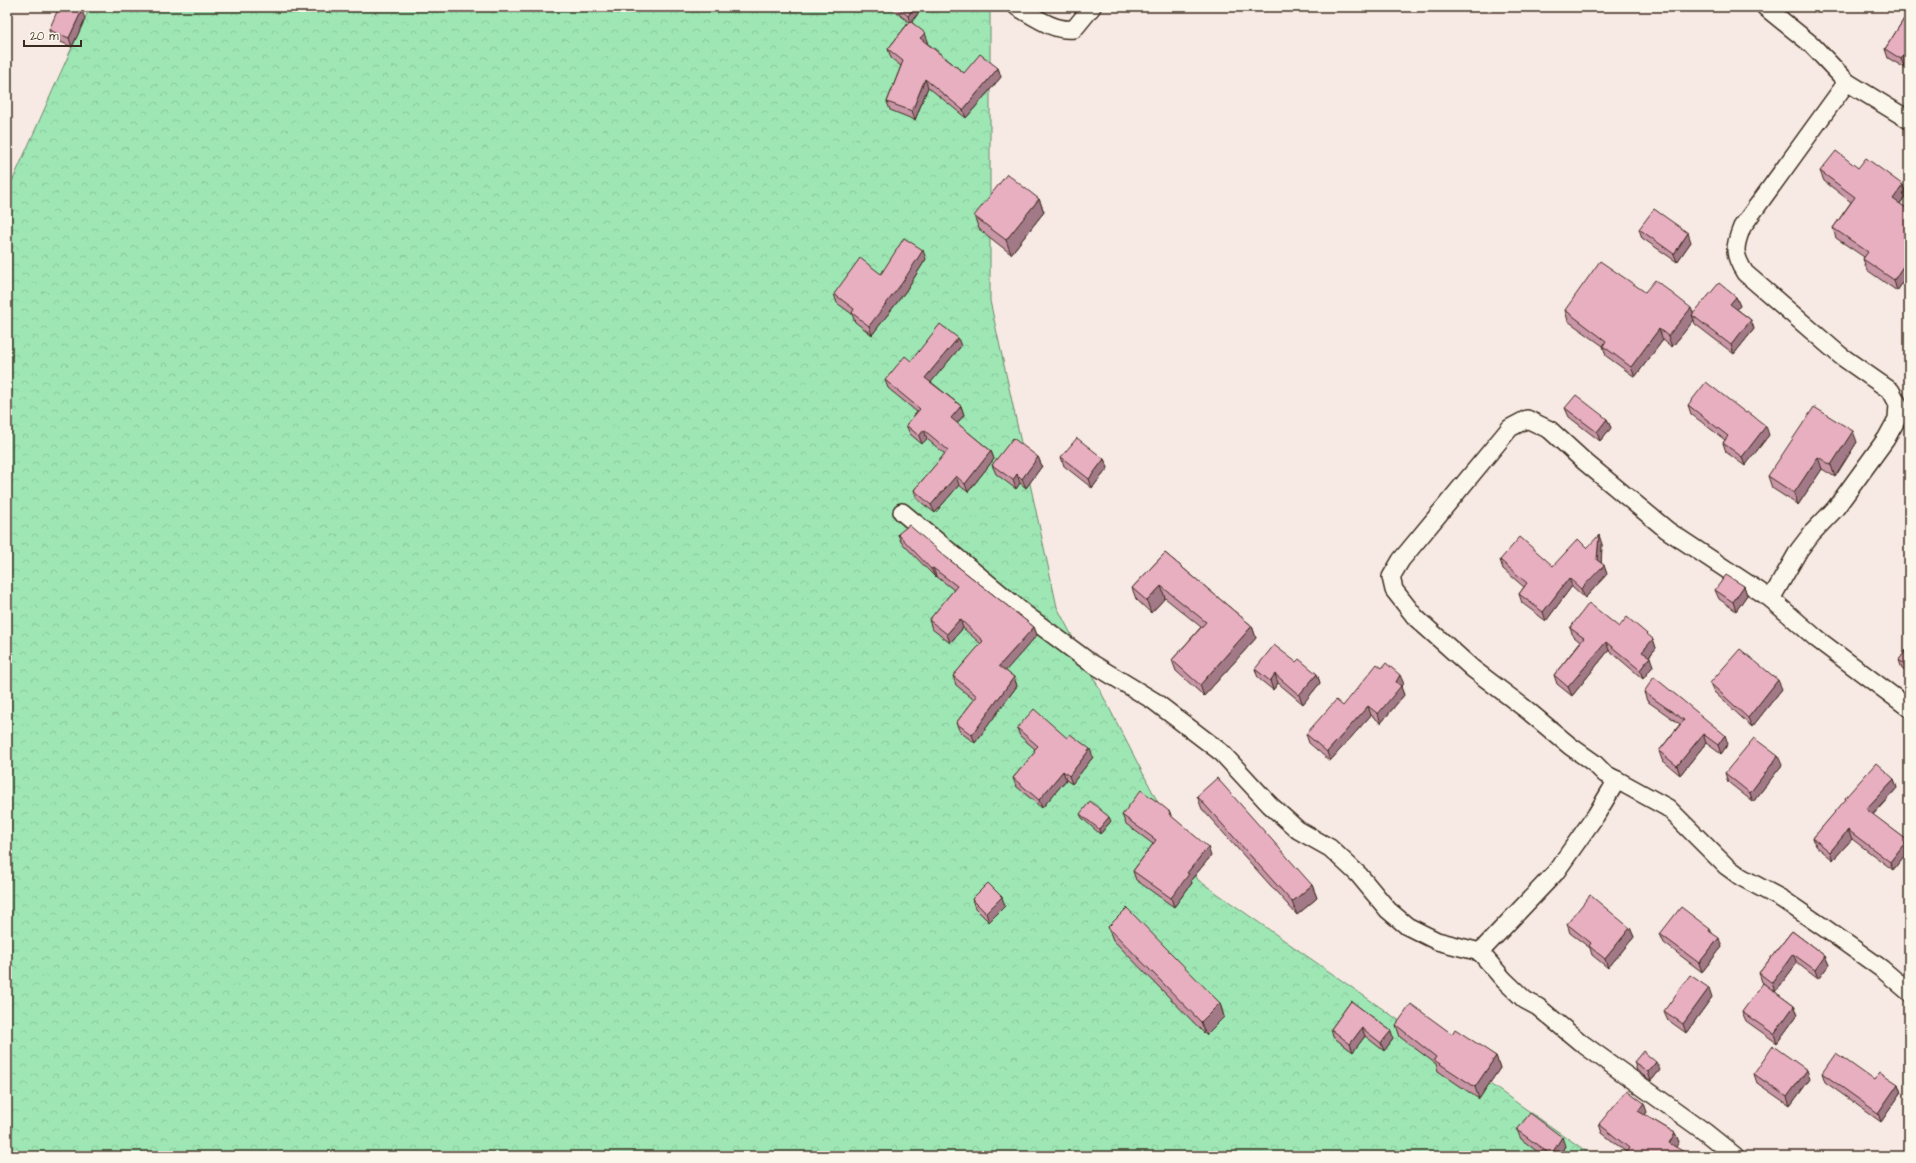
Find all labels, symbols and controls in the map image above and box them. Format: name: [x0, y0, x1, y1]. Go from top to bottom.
scale bar: [24, 22, 81, 48]
text: 20 m: [30, 28, 59, 45]

